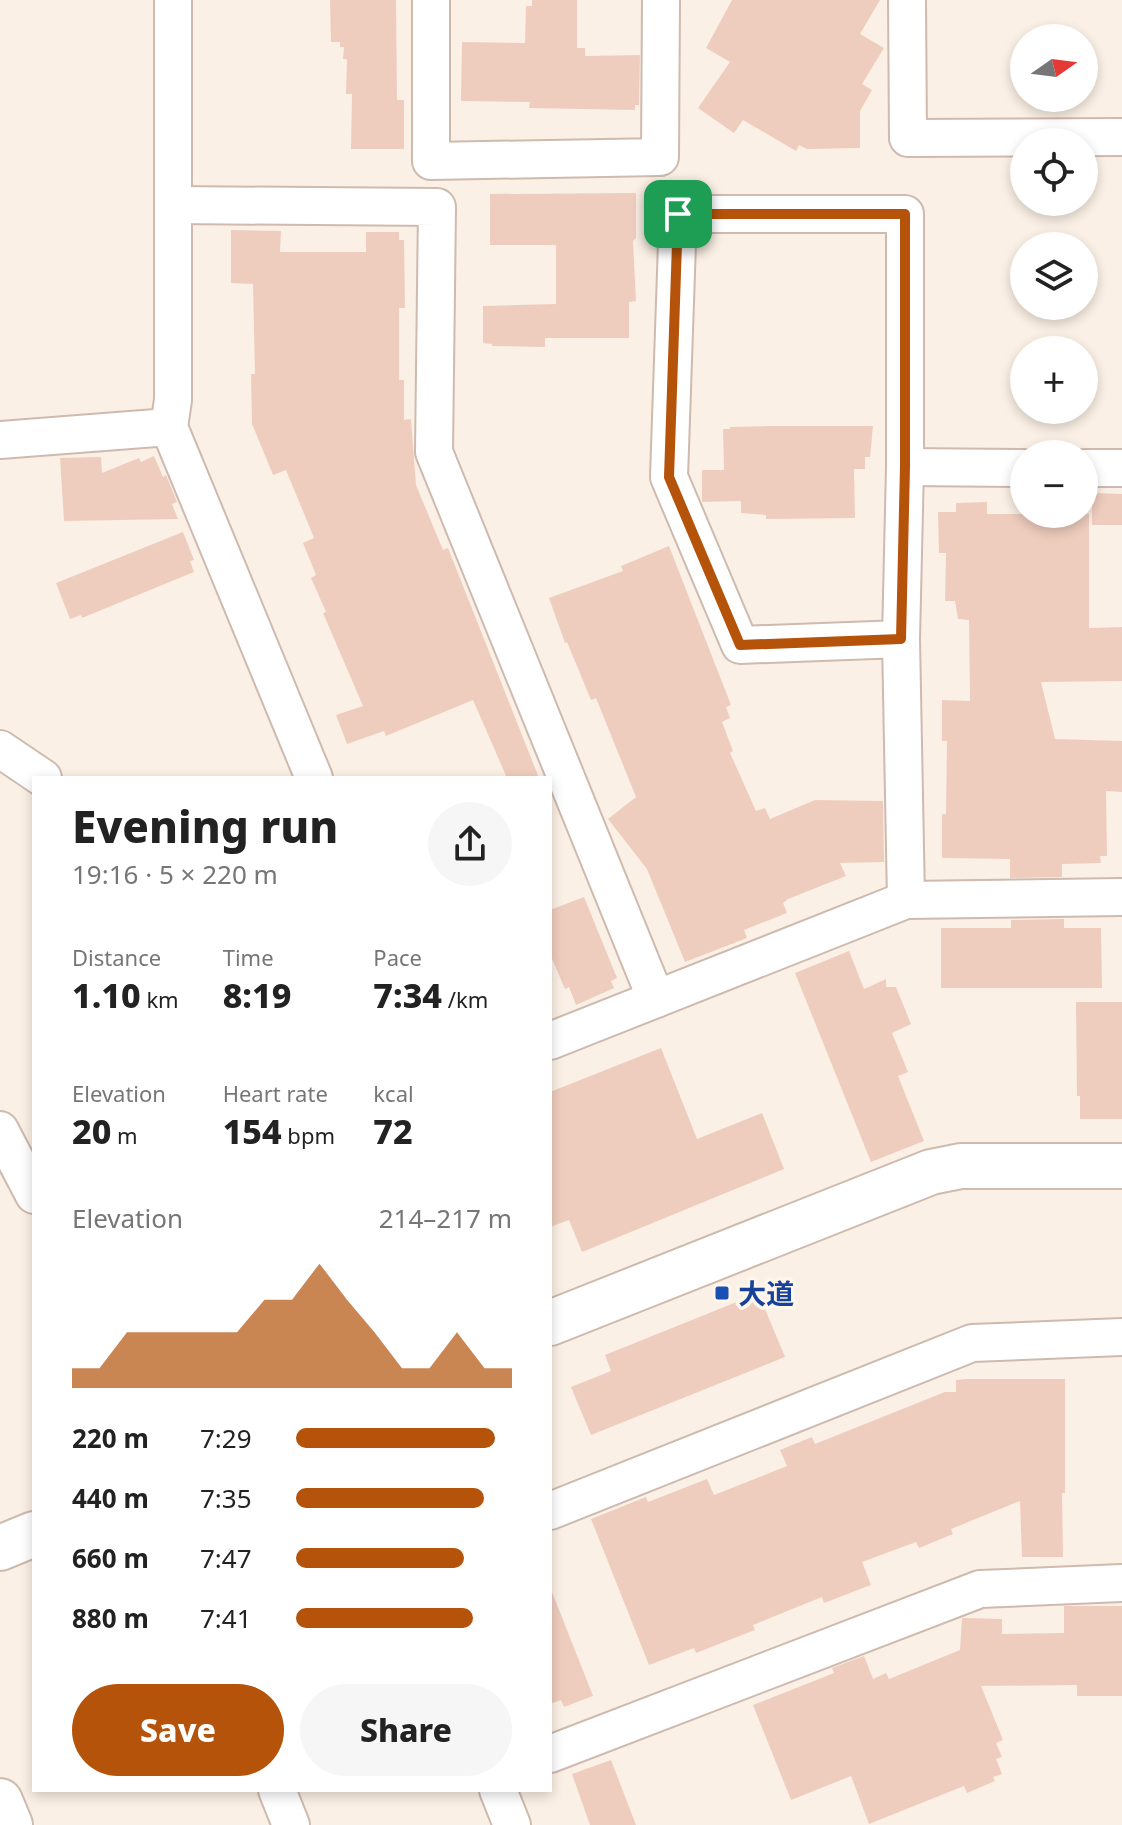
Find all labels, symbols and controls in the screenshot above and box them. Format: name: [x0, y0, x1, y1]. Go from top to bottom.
north arrow: [1010, 24, 1098, 112]
map controls: [1010, 24, 1098, 528]
button: locate: [1010, 128, 1098, 216]
pin: [644, 180, 712, 248]
icon: arrive: [656, 192, 700, 236]
button: layers: [1010, 232, 1098, 320]
button: +: [1010, 336, 1098, 424]
button: −: [1010, 440, 1098, 528]
text: Evening run: [72, 796, 338, 856]
button: share: [428, 802, 512, 886]
text: 19:16 · 5 × 220 m: [72, 856, 278, 892]
text: Distance: [72, 942, 161, 972]
text: Time: [223, 942, 274, 972]
text: Pace: [373, 942, 422, 972]
text: 1.10: [72, 972, 141, 1018]
text: 8:19: [223, 972, 291, 1018]
text: 7:34: [373, 972, 442, 1018]
text: km: [141, 984, 179, 1014]
text: /km: [442, 984, 488, 1014]
text: Elevation: [72, 1078, 166, 1108]
text: Heart rate: [223, 1078, 328, 1108]
text: kcal: [373, 1078, 414, 1108]
text: 20: [72, 1108, 111, 1154]
text: 154: [223, 1108, 282, 1154]
text: 72: [373, 1108, 413, 1154]
text: m: [111, 1120, 138, 1150]
text: bpm: [282, 1120, 335, 1150]
text: Elevation: [72, 1200, 183, 1236]
text: 214–217 m: [379, 1200, 512, 1236]
place label: 大道: [738, 1274, 794, 1312]
marker: 大道: [713, 1284, 731, 1302]
text: 220 m: [72, 1420, 149, 1456]
text: 7:29: [200, 1420, 252, 1456]
text: 440 m: [72, 1480, 149, 1516]
text: 7:35: [200, 1480, 252, 1516]
text: 660 m: [72, 1540, 149, 1576]
text: 7:47: [200, 1540, 252, 1576]
text: 880 m: [72, 1600, 149, 1636]
text: 7:41: [200, 1600, 252, 1636]
button: Save: [72, 1684, 284, 1776]
button: Share: [300, 1684, 512, 1776]

